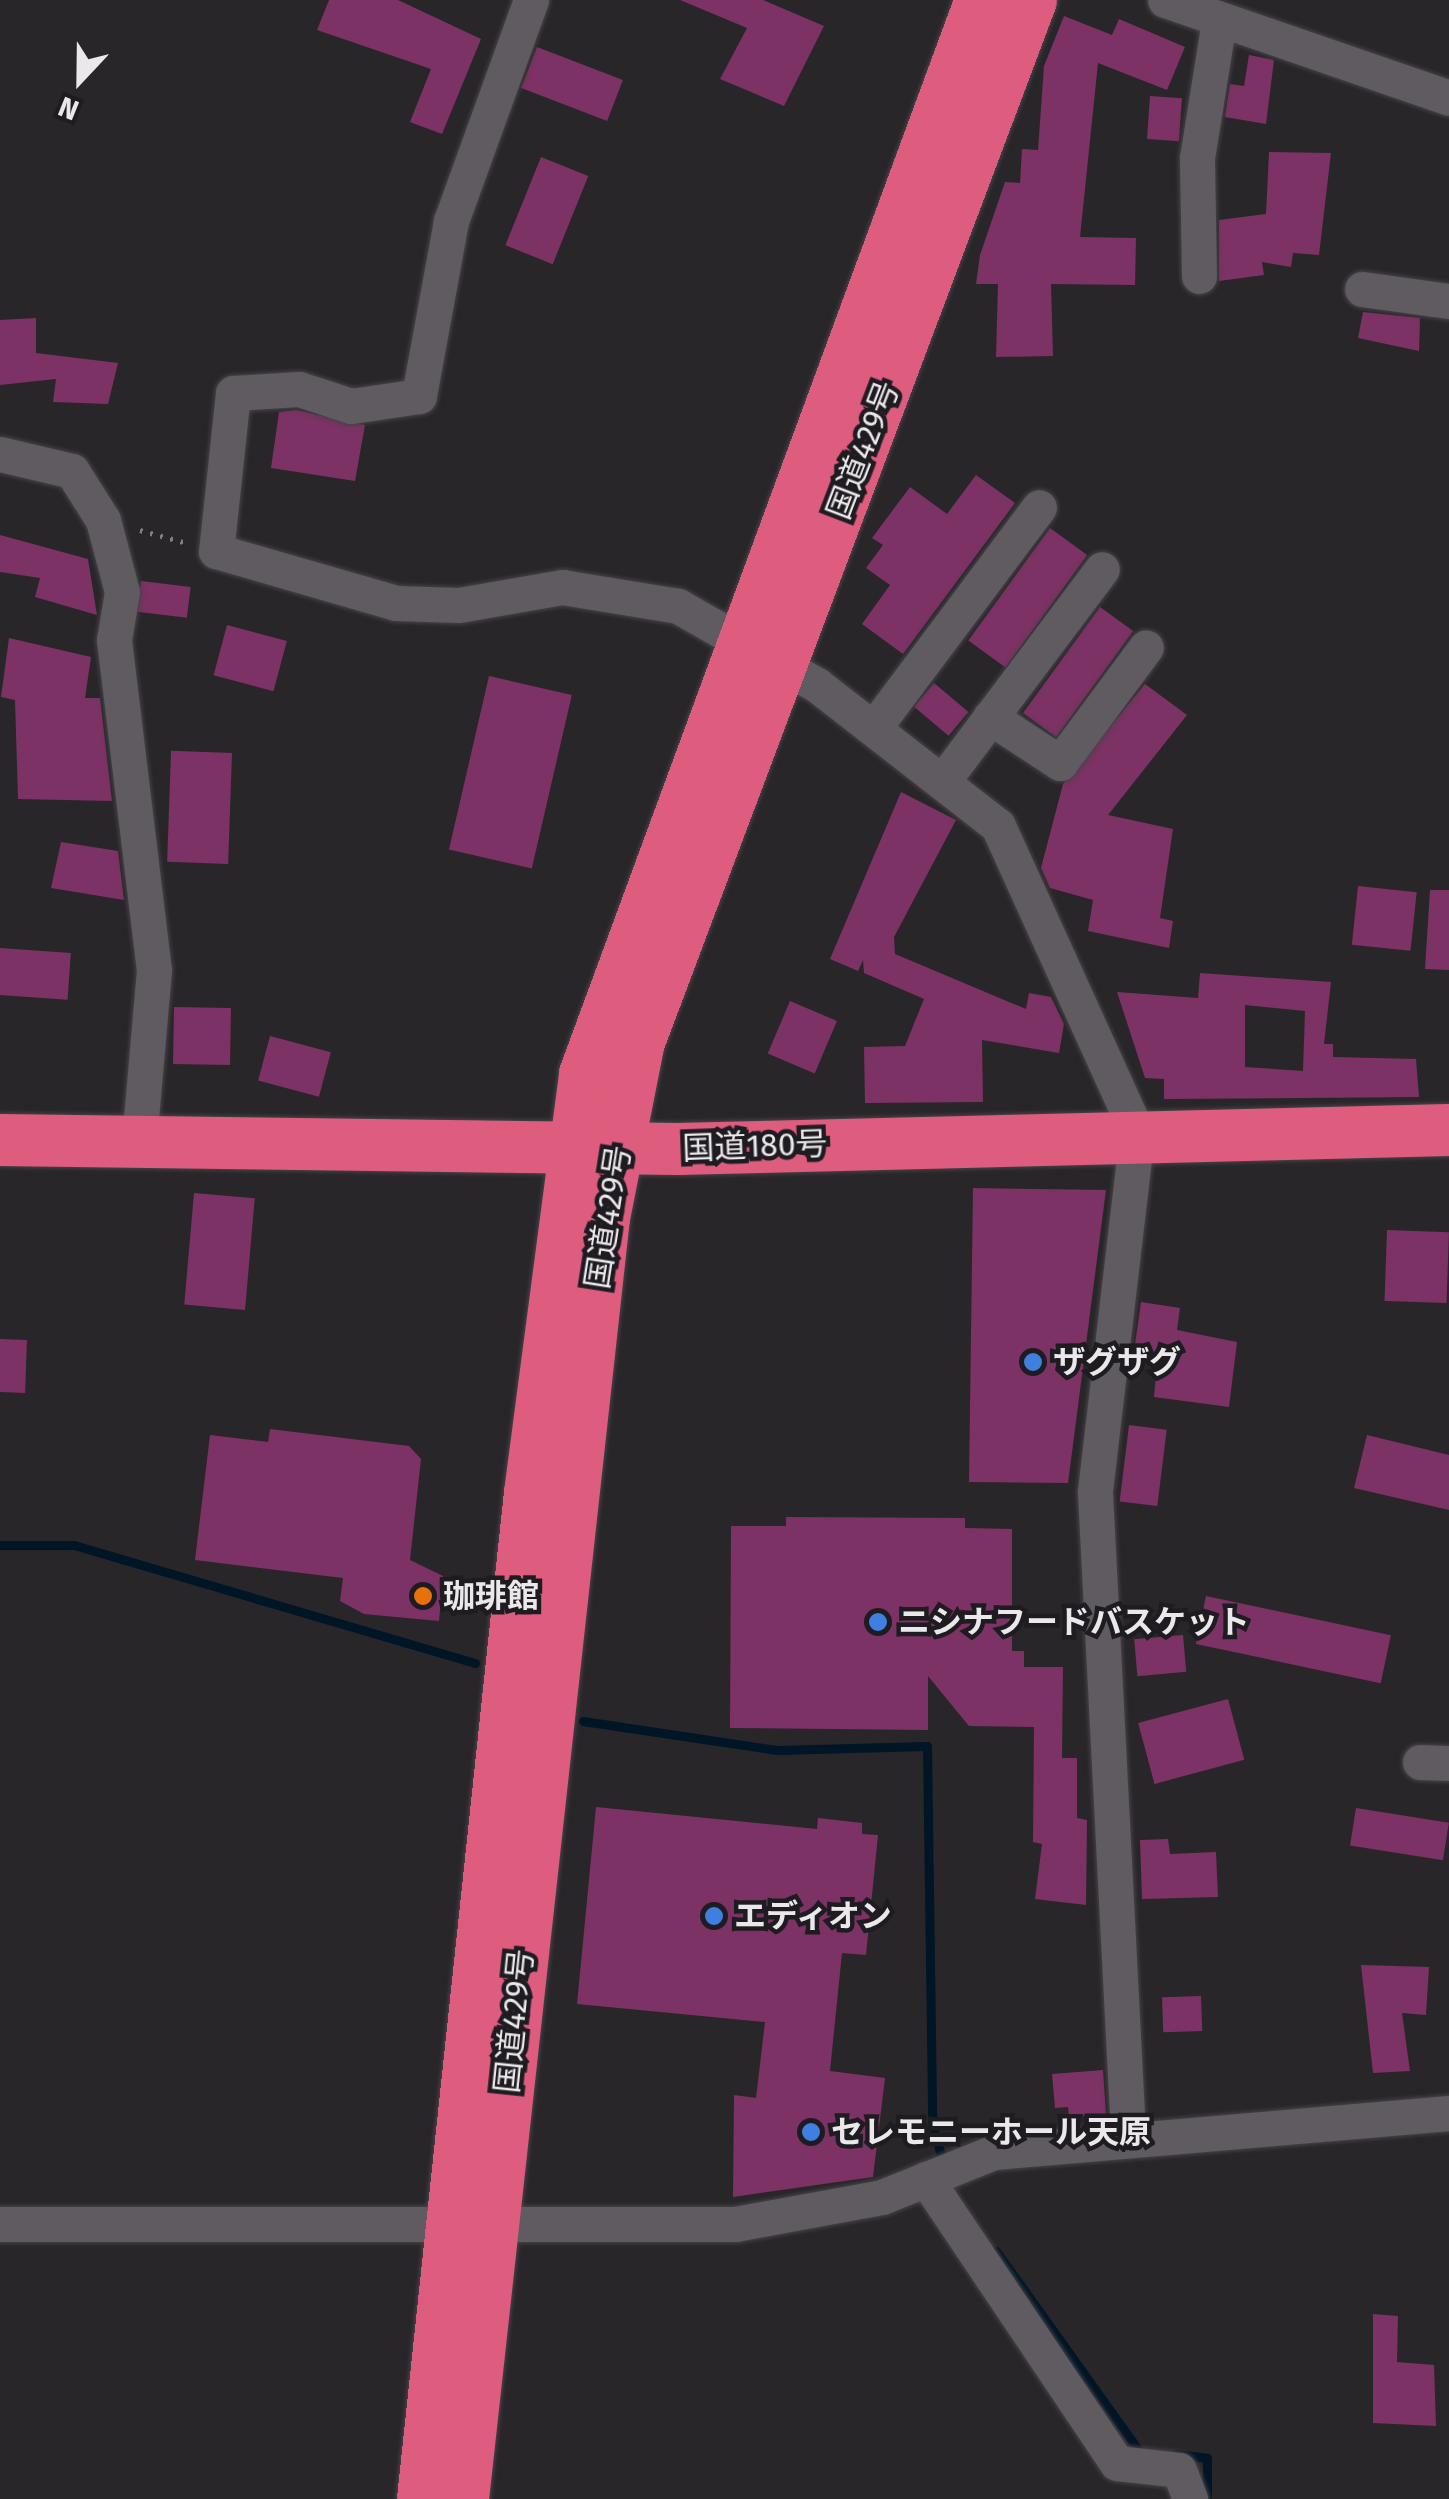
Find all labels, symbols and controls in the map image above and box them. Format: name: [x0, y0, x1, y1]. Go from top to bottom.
north arrow: [30, 30, 130, 130]
text: N: [54, 90, 83, 127]
street label: 国道429号: [819, 376, 907, 524]
street label: 国道180号: [682, 1124, 828, 1168]
street label: 国道429号: [578, 1143, 638, 1291]
place label: ザグザグ: [1053, 1343, 1181, 1381]
marker: ザグザグ: [1022, 1351, 1044, 1373]
place label: 珈琲館: [443, 1577, 539, 1615]
marker: 珈琲館: [412, 1585, 434, 1607]
place label: ニシナフードバスケット: [898, 1603, 1250, 1641]
marker: ニシナフードバスケット: [867, 1611, 889, 1633]
place label: エディオン: [734, 1897, 894, 1935]
marker: エディオン: [703, 1905, 725, 1927]
street label: 国道429号: [487, 1947, 541, 2095]
place label: セレモニーホール天原: [831, 2113, 1151, 2151]
marker: セレモニーホール天原: [800, 2121, 822, 2143]

